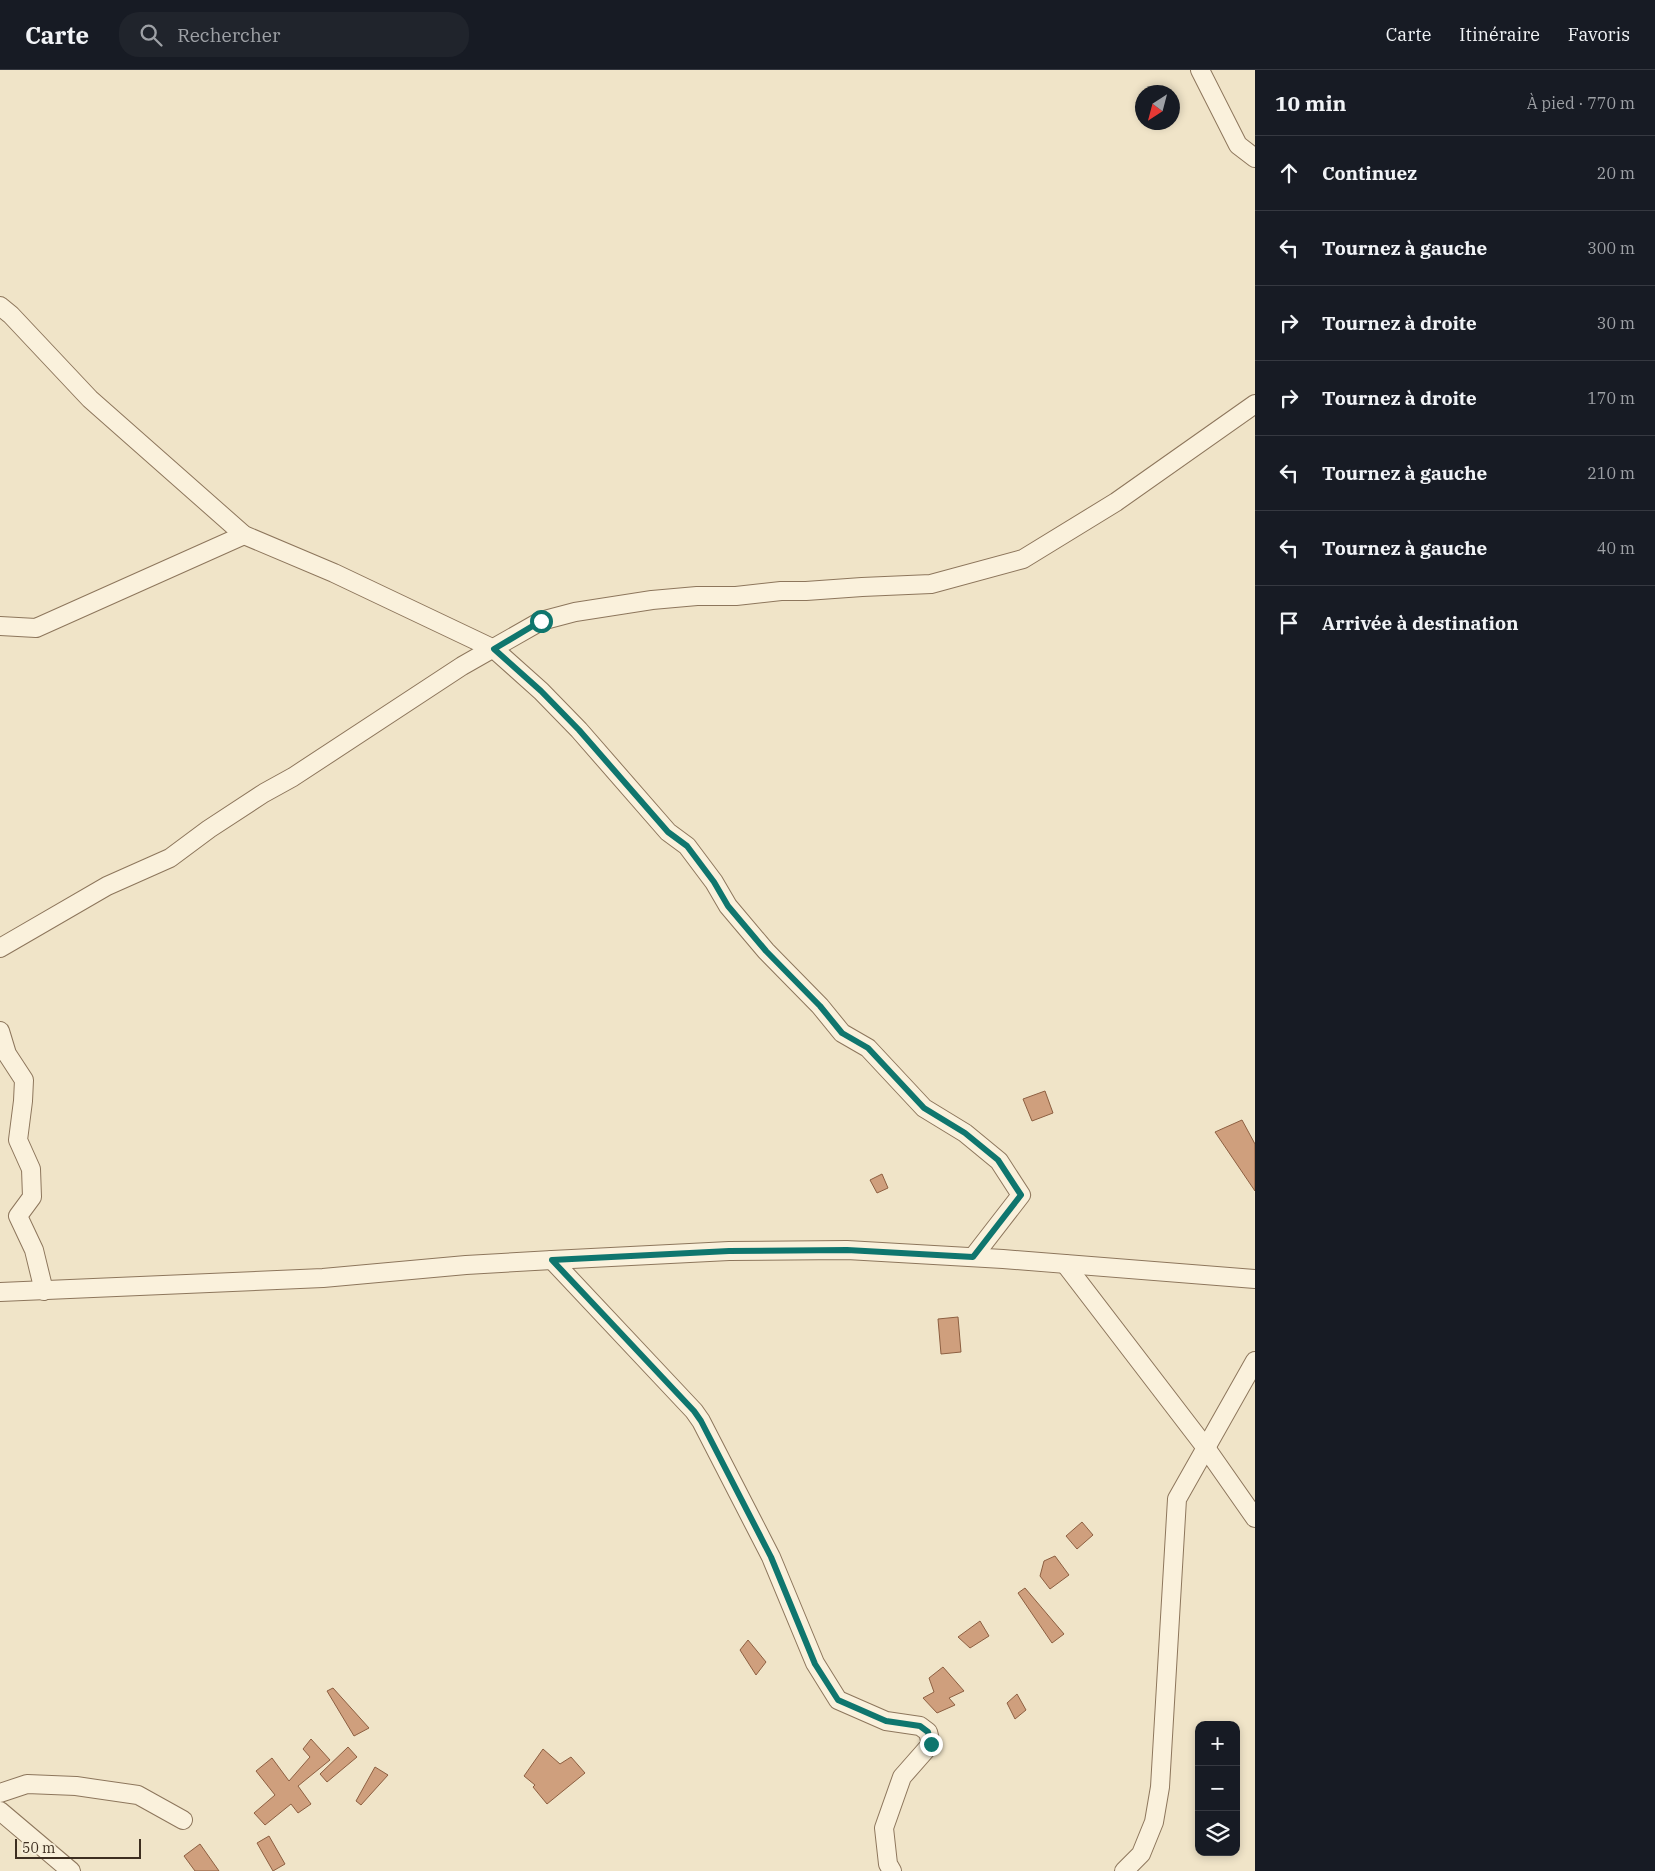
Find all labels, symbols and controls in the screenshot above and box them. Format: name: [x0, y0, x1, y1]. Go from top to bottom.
search box: [119, 12, 469, 57]
text: Carte: [25, 19, 89, 51]
icon: search: [137, 21, 165, 49]
text: Rechercher: [177, 23, 280, 47]
text: Carte: [1386, 23, 1431, 46]
text: Itinéraire: [1459, 23, 1540, 46]
text: Favoris: [1568, 23, 1630, 46]
north arrow: [1135, 85, 1180, 130]
text: 10 min: [1275, 89, 1346, 117]
text: À pied · 770 m: [1527, 93, 1635, 113]
icon: ahead: [1275, 159, 1303, 187]
text: Continuez: [1322, 161, 1417, 185]
text: 20 m: [1597, 163, 1635, 183]
icon: left: [1275, 234, 1303, 262]
text: Tournez à gauche: [1322, 236, 1487, 260]
text: 300 m: [1587, 238, 1635, 258]
icon: right: [1275, 309, 1303, 337]
text: Tournez à droite: [1322, 311, 1477, 335]
text: 30 m: [1597, 313, 1635, 333]
icon: right: [1275, 384, 1303, 412]
text: Tournez à droite: [1322, 386, 1477, 410]
text: 170 m: [1587, 388, 1635, 408]
icon: left: [1275, 459, 1303, 487]
text: Tournez à gauche: [1322, 461, 1487, 485]
text: 210 m: [1587, 463, 1635, 483]
icon: left: [1275, 534, 1303, 562]
text: Tournez à gauche: [1322, 536, 1487, 560]
text: 40 m: [1597, 538, 1635, 558]
icon: arrive: [1275, 609, 1303, 637]
route start: [530, 610, 553, 633]
text: Arrivée à destination: [1322, 611, 1519, 635]
map controls: [1195, 1721, 1240, 1856]
button: +: [1195, 1721, 1240, 1766]
route end: [920, 1733, 943, 1756]
button: −: [1195, 1766, 1240, 1811]
button: layers: [1195, 1811, 1240, 1856]
scale bar: [15, 1836, 141, 1859]
text: 50 m: [22, 1839, 55, 1857]

